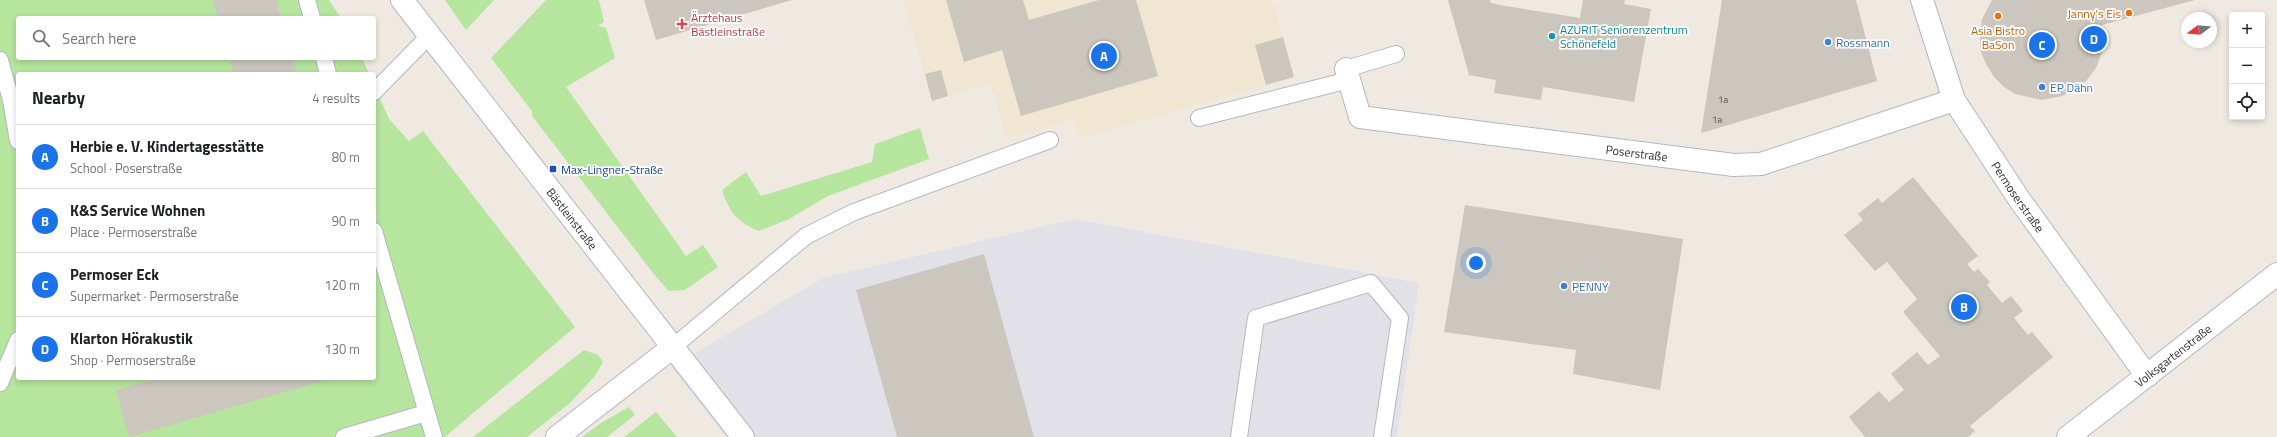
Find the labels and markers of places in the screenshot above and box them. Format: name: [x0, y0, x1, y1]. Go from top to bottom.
place label: Janny's Eis: [2067, 4, 2121, 23]
place label: Ärztehaus Bästleinstraße: [691, 8, 765, 41]
marker: Janny's Eis: [2124, 8, 2134, 18]
marker: Asia Bistro BaSon: [1993, 11, 2003, 21]
marker: Ärztehaus Bästleinstraße: [676, 18, 688, 30]
place label: AZURIT Seniorenzentrum Schönefeld: [1560, 20, 1688, 53]
place label: Asia Bistro BaSon: [1971, 21, 2025, 54]
pin: D: [2081, 24, 2107, 54]
pin: C: [2029, 30, 2055, 60]
marker: AZURIT Seniorenzentrum Schönefeld: [1547, 31, 1557, 41]
place label: Rossmann: [1836, 33, 1890, 52]
marker: Rossmann: [1823, 37, 1833, 47]
pin: A: [1091, 41, 1117, 71]
place label: EP Dähn: [2050, 78, 2093, 97]
marker: EP Dähn: [2037, 82, 2047, 92]
place label: Max-Lingner-Straße: [561, 160, 663, 179]
marker: Max-Lingner-Straße: [548, 164, 558, 174]
place label: PENNY: [1572, 277, 1609, 296]
marker: PENNY: [1559, 281, 1569, 291]
pin: B: [1951, 292, 1977, 322]

